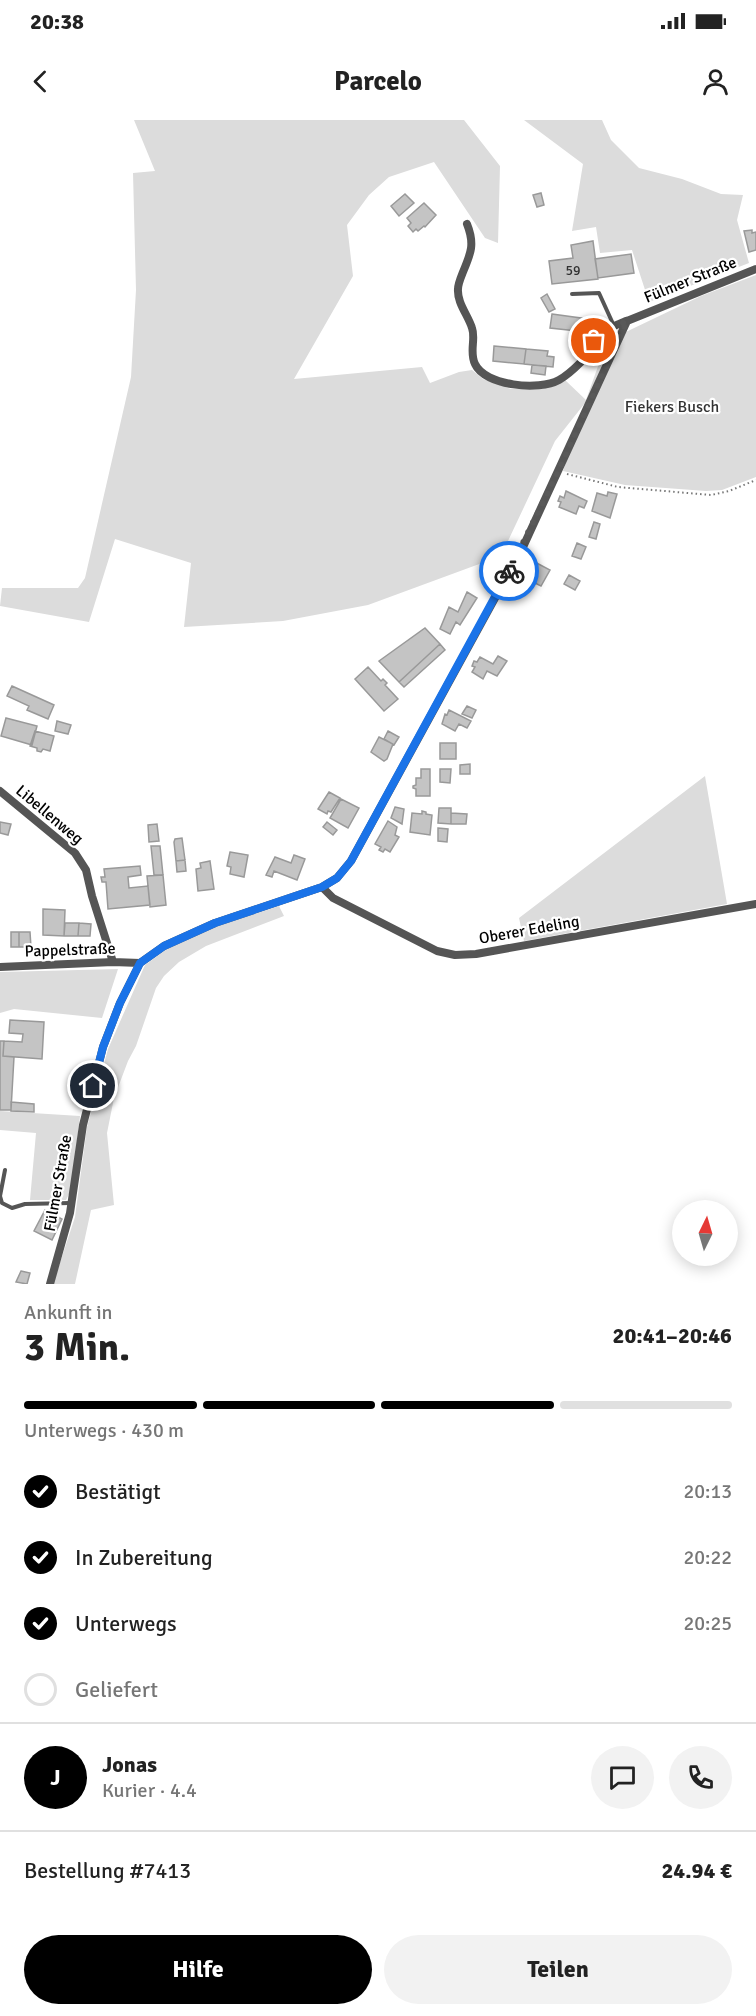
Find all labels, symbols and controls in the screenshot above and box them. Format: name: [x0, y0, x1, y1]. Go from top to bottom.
text: 20:38: [30, 8, 84, 35]
icon: back: [24, 65, 57, 98]
text: Parcelo: [334, 65, 422, 98]
icon: person: [699, 65, 732, 98]
street label: Fülmer Straße: [641, 252, 740, 308]
house number: 59: [565, 262, 581, 279]
pin: [568, 315, 619, 366]
icon: bag: [577, 324, 610, 357]
park label: Fiekers Busch: [625, 397, 719, 417]
courier: [479, 541, 539, 601]
icon: bike: [493, 555, 526, 588]
street label: Libellenweg: [11, 781, 87, 849]
street label: Oberer Edeling: [477, 911, 581, 949]
street label: Pappelstraße: [24, 938, 116, 962]
pin: [67, 1060, 118, 1111]
icon: home: [76, 1069, 109, 1102]
street label: Fülmer Straße: [40, 1133, 76, 1233]
north arrow: [672, 1200, 738, 1266]
map controls: [672, 1200, 738, 1266]
text: Ankunft in: [24, 1300, 112, 1325]
text: 20:41–20:46: [613, 1322, 732, 1349]
text: 3 Min.: [24, 1323, 130, 1371]
text: Unterwegs · 430 m: [24, 1418, 184, 1443]
icon: check: [24, 1475, 57, 1508]
text: Bestätigt: [75, 1478, 161, 1505]
text: 20:13: [683, 1479, 732, 1504]
icon: check: [24, 1541, 57, 1574]
text: In Zubereitung: [75, 1544, 213, 1571]
text: 20:22: [683, 1545, 732, 1570]
icon: check: [24, 1607, 57, 1640]
text: Unterwegs: [75, 1610, 177, 1637]
text: 20:25: [683, 1611, 732, 1636]
text: Geliefert: [75, 1676, 158, 1703]
button: chat: [591, 1746, 654, 1809]
button: phone: [669, 1746, 732, 1809]
text: Jonas: [102, 1751, 157, 1778]
text: J: [50, 1764, 61, 1791]
text: Kurier · 4.4: [102, 1778, 197, 1803]
text: Bestellung #7413: [24, 1857, 191, 1884]
text: 24.94 €: [661, 1857, 732, 1884]
button: Hilfe: [24, 1935, 372, 2004]
button: Teilen: [384, 1935, 732, 2004]

